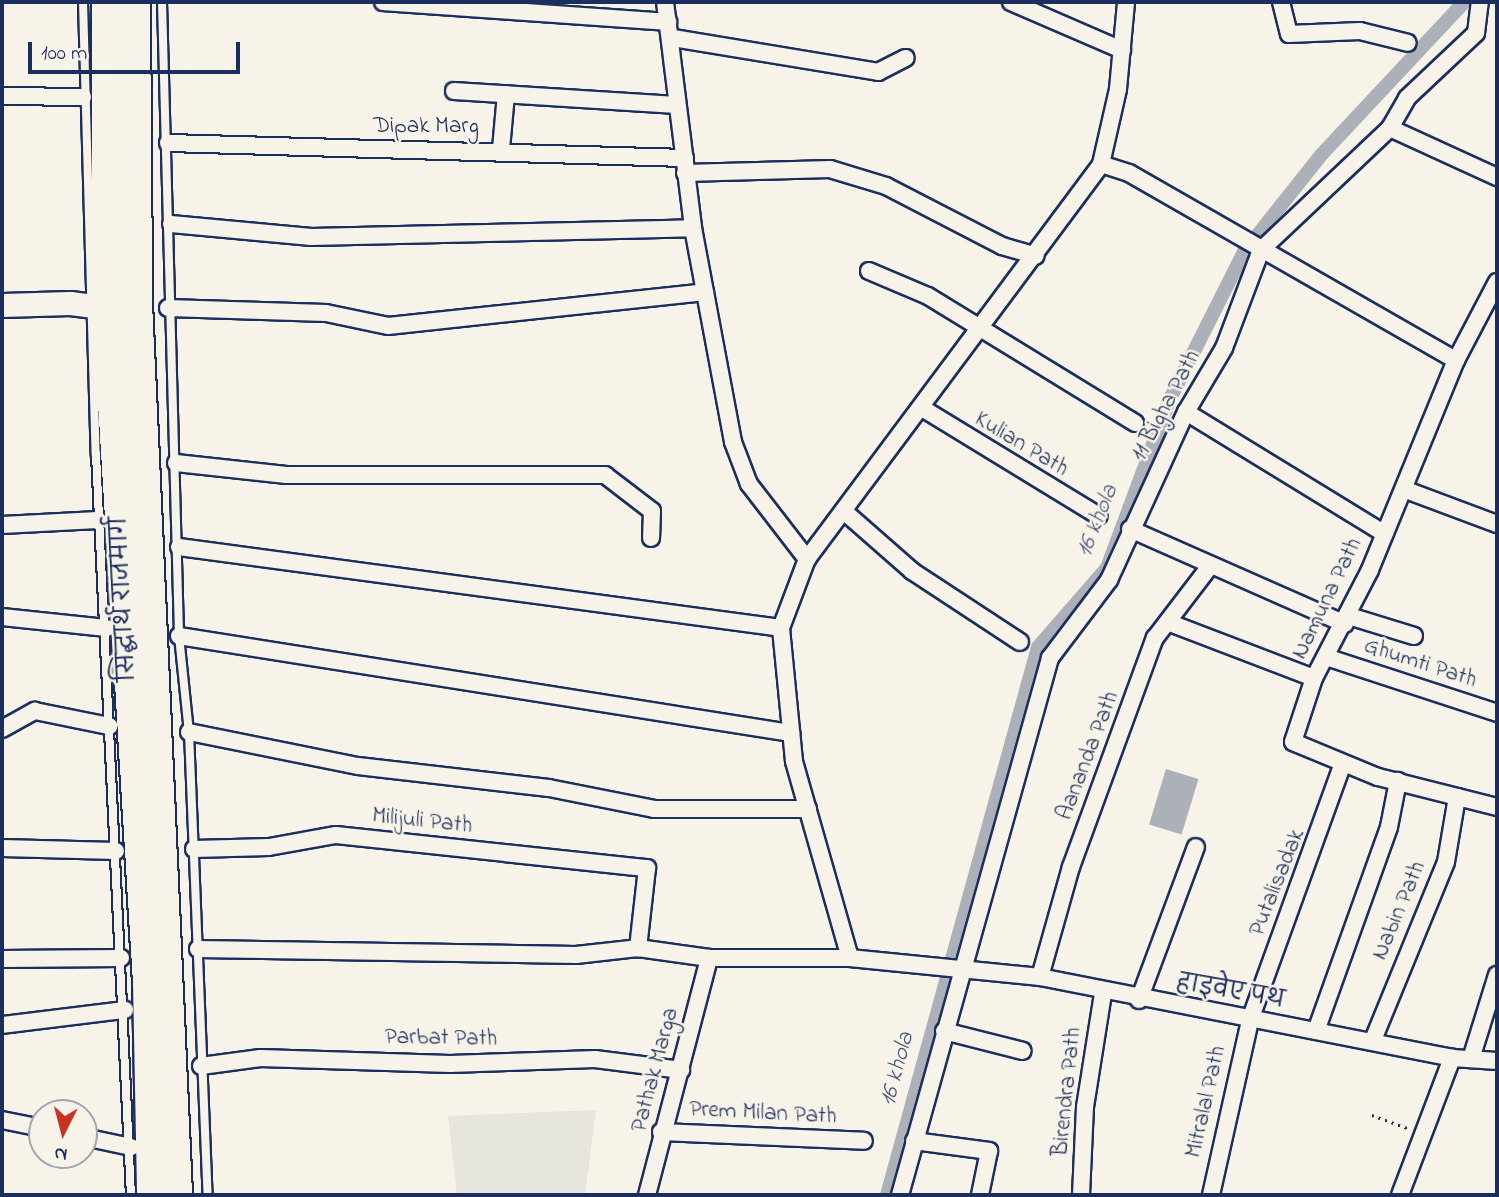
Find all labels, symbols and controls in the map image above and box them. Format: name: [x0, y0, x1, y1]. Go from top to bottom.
scale bar: [32, 28, 243, 72]
text: 100 m: [41, 39, 87, 69]
street label: Dipak Marg: [373, 113, 479, 141]
street label: 11 Bigha Path: [1126, 346, 1208, 466]
street label: Kulian Path: [969, 406, 1073, 484]
water label: 16 khola: [1071, 481, 1125, 561]
street label: सिद्धार्थ राजमार्ग: [107, 516, 143, 682]
street label: Namuna Path: [1287, 534, 1369, 664]
street label: Ghumti Path: [1360, 633, 1480, 695]
street label: Aananda Path: [1052, 688, 1126, 824]
street label: Milijuli Path: [371, 803, 473, 841]
street label: Putalisadak: [1244, 826, 1312, 940]
street label: Nabin Path: [1367, 858, 1433, 964]
street label: हाइवेए पथ: [1174, 970, 1286, 1016]
street label: Pathak Marga: [626, 1005, 686, 1135]
street label: Parbat Path: [384, 1024, 498, 1054]
street label: Birendra Path: [1048, 1026, 1088, 1158]
water label: 16 khola: [874, 1029, 922, 1109]
street label: Mitralal Path: [1181, 1043, 1233, 1161]
street label: Prem Milan Path: [689, 1096, 837, 1132]
north arrow: [28, 1099, 98, 1169]
text: N: [53, 1139, 69, 1167]

